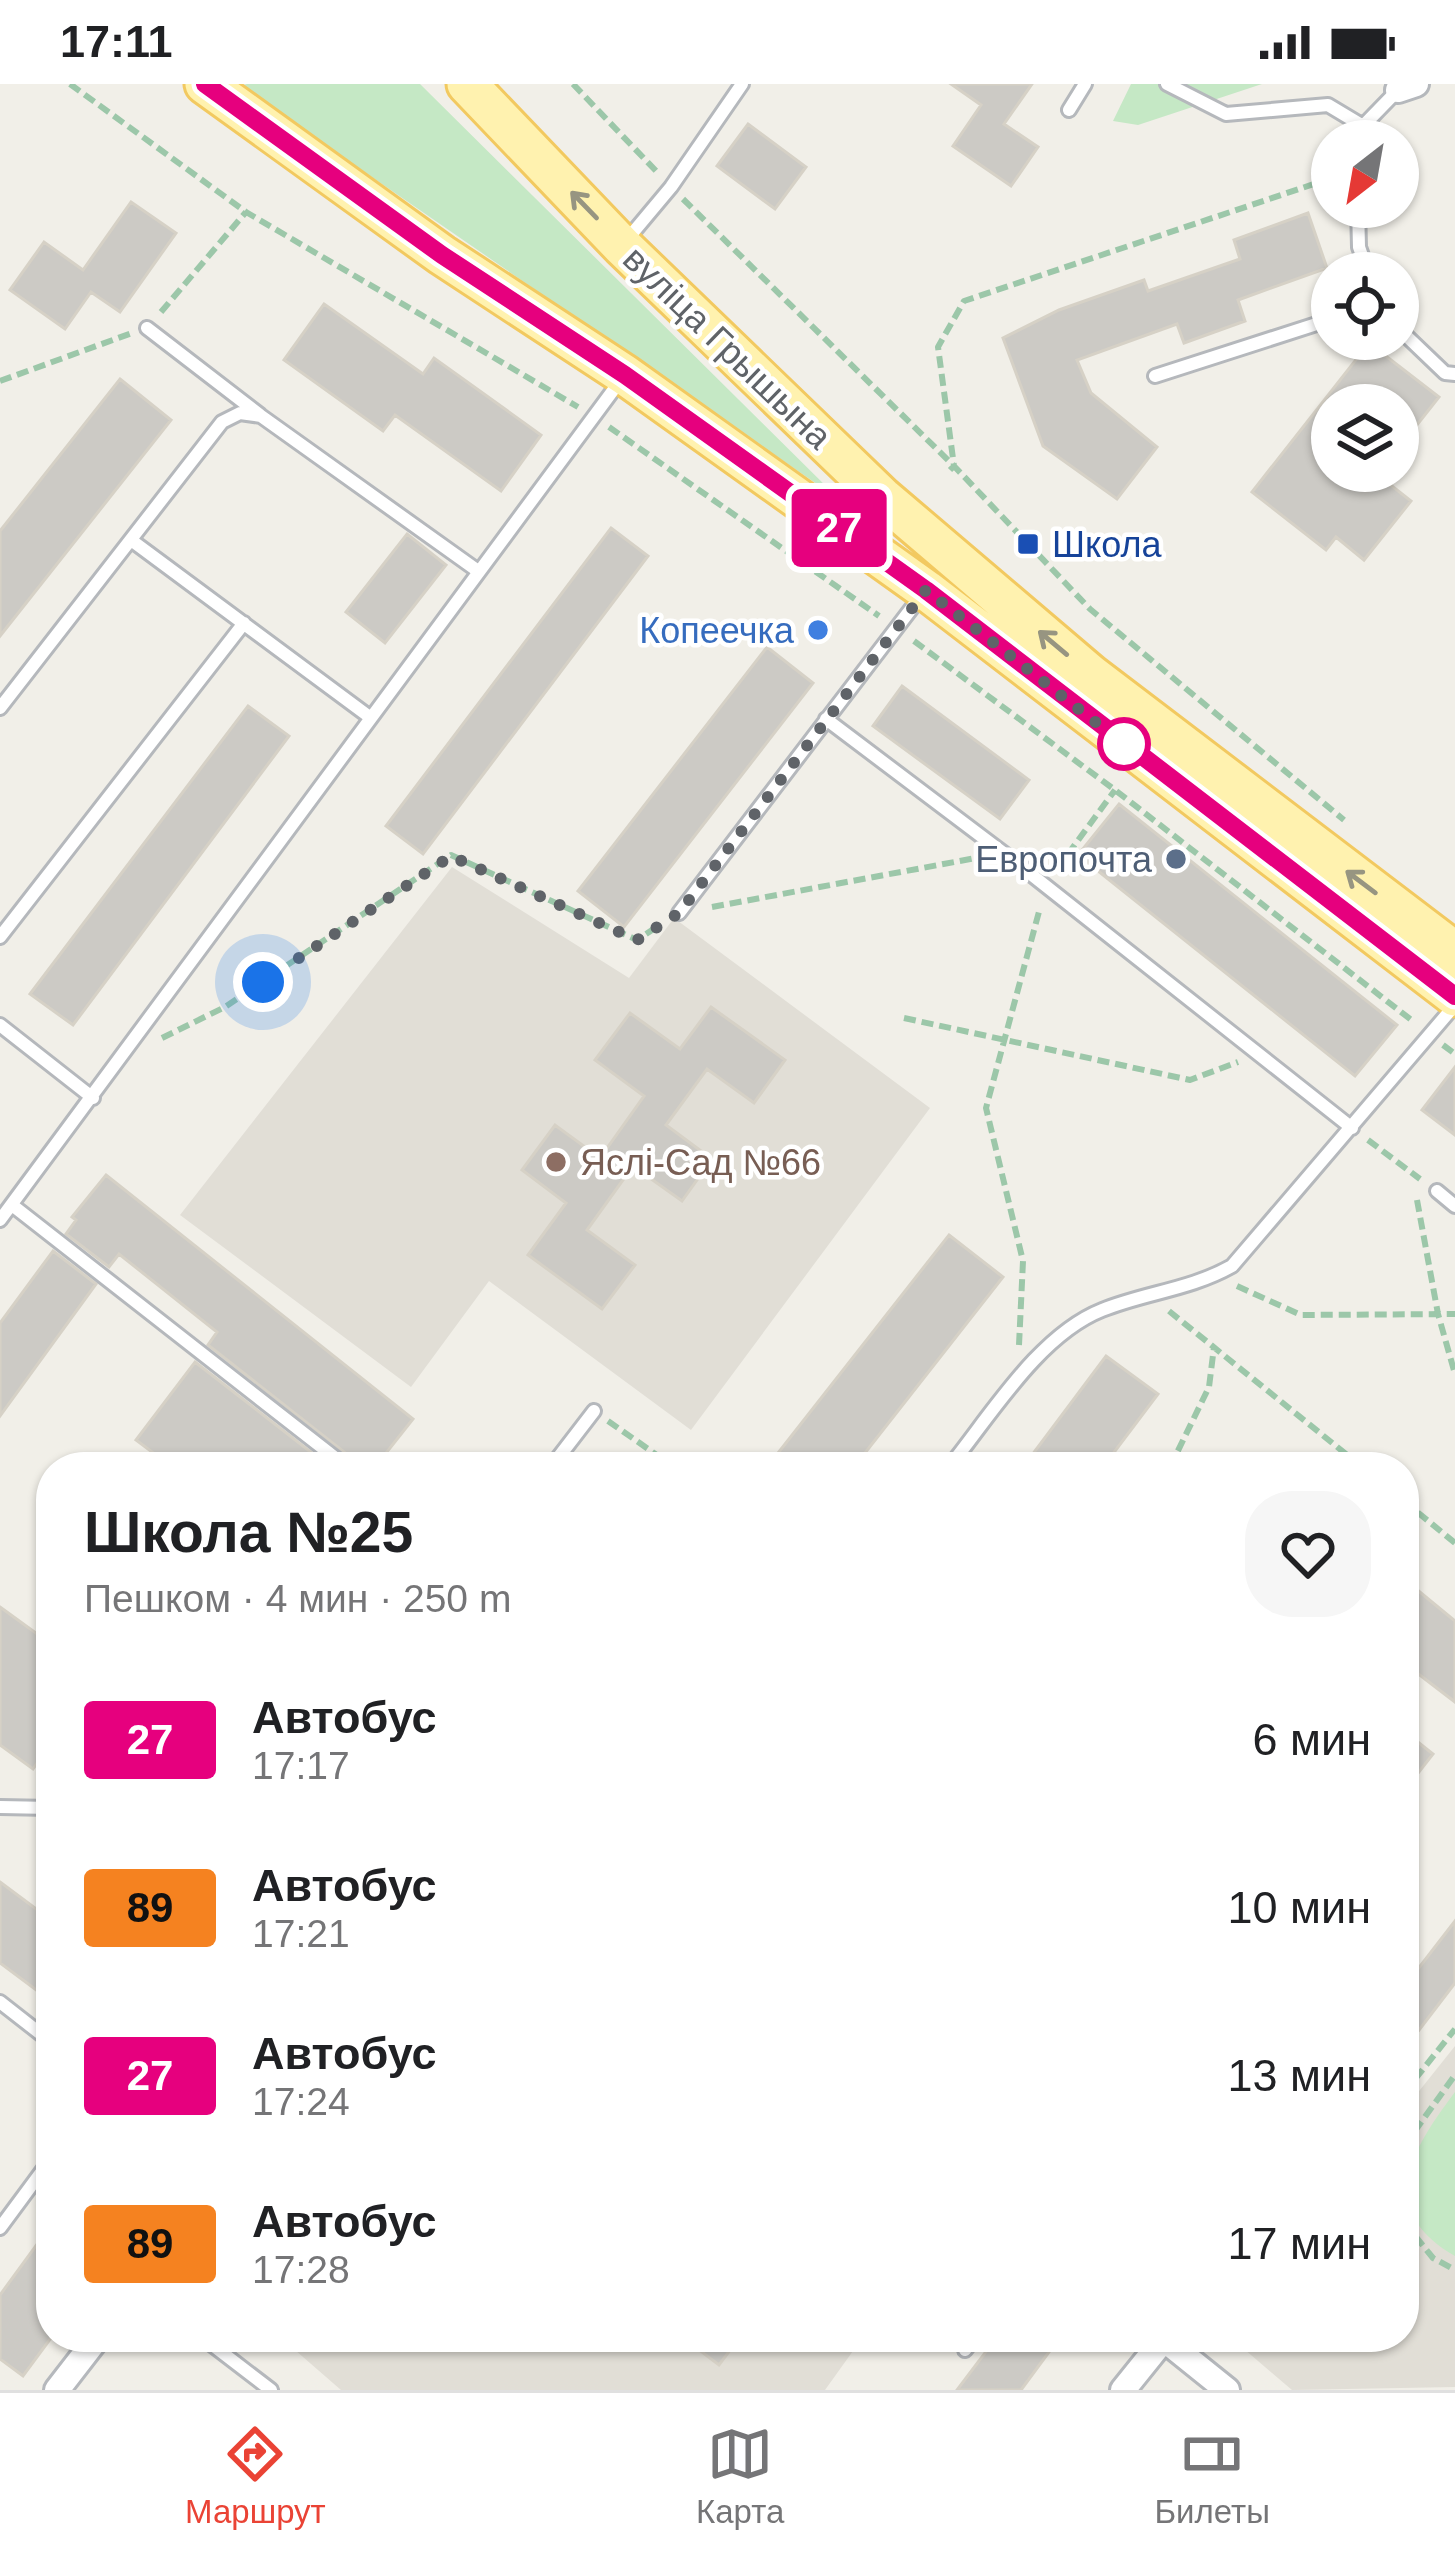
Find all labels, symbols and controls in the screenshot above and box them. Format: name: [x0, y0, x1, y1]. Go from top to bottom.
text: 17:11: [60, 16, 173, 67]
north arrow: [1311, 120, 1419, 228]
map controls: [1311, 120, 1419, 492]
one-way arrow: [570, 191, 598, 220]
street label: вуліца Грышына: [615, 238, 841, 458]
button: locate: [1311, 252, 1419, 360]
button: layers: [1311, 384, 1419, 492]
line badge: 27: [785, 489, 893, 567]
text: 27: [816, 504, 862, 551]
place label: Школа: [1052, 524, 1162, 565]
marker: Школа: [1015, 531, 1041, 557]
place label: Копеечка: [639, 610, 795, 651]
marker: Копеечка: [805, 617, 831, 643]
one-way arrow: [1038, 629, 1069, 657]
unlabelled marker: [1099, 719, 1149, 769]
place label: Европочта: [975, 839, 1153, 880]
marker: Европочта: [1163, 846, 1189, 872]
one-way arrow: [1346, 869, 1378, 895]
your location: [233, 952, 293, 1012]
place label: Яслі-Сад №66: [580, 1142, 821, 1183]
marker: Яслі-Сад №66: [543, 1149, 569, 1175]
button: heart: [1245, 1491, 1371, 1617]
text: Школа №25: [84, 1500, 413, 1564]
text: Пешком · 4 мин · 250 m: [84, 1577, 511, 1620]
text: Автобус: [252, 1692, 437, 1743]
text: 6 мин: [1253, 1714, 1371, 1765]
text: 27: [127, 1716, 173, 1763]
text: 17:17: [252, 1744, 350, 1787]
text: Автобус: [252, 1860, 437, 1911]
text: 10 мин: [1228, 1882, 1371, 1933]
text: 89: [127, 1884, 173, 1931]
text: 17:21: [252, 1912, 350, 1955]
text: Автобус: [252, 2028, 437, 2079]
text: 13 мин: [1228, 2050, 1371, 2101]
text: 27: [127, 2052, 173, 2099]
text: 17:24: [252, 2080, 350, 2123]
text: Автобус: [252, 2196, 437, 2247]
text: 17 мин: [1228, 2218, 1371, 2269]
text: 89: [127, 2220, 173, 2267]
text: 17:28: [252, 2248, 350, 2291]
tab: Маршрут: [185, 2421, 326, 2531]
tab: Карта: [696, 2421, 784, 2531]
tab: Билеты: [1154, 2421, 1270, 2531]

